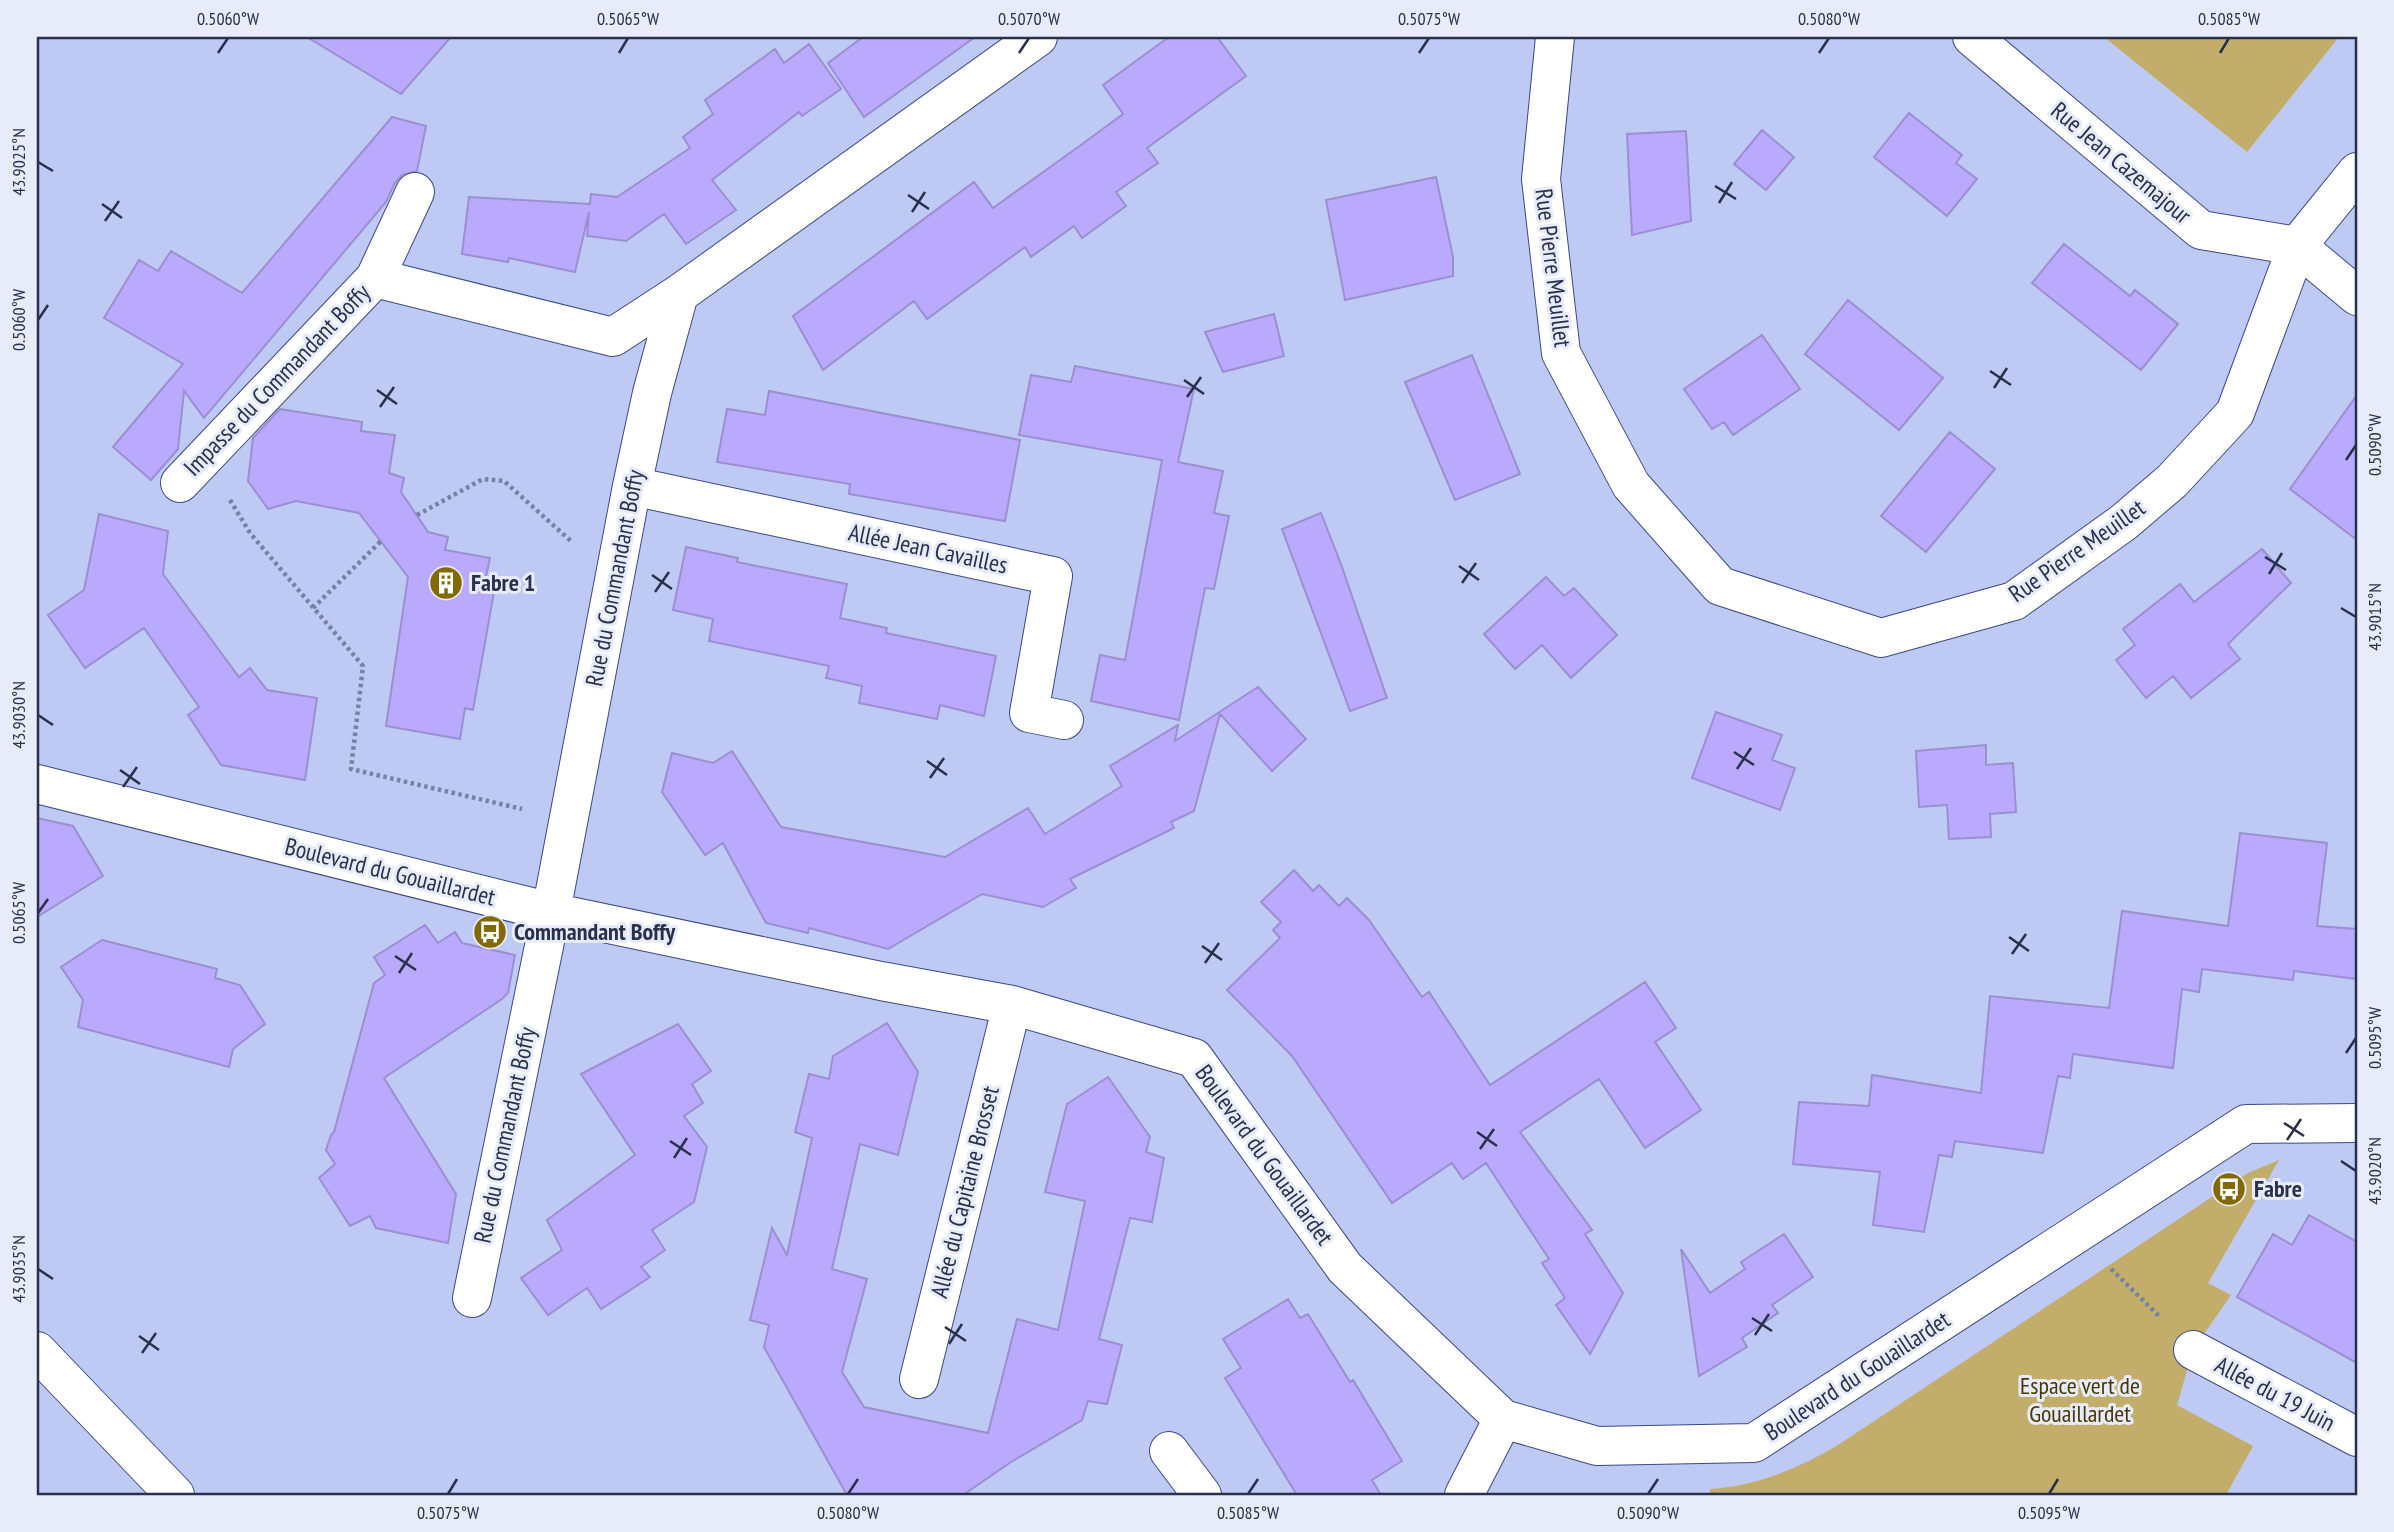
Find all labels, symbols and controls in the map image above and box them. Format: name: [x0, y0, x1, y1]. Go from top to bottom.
text: 0.5060°W: [197, 7, 259, 30]
text: 0.5065°W: [597, 7, 659, 30]
text: 0.5070°W: [998, 7, 1060, 30]
text: 0.5075°W: [1398, 7, 1460, 30]
text: 0.5080°W: [1798, 7, 1860, 30]
text: 0.5085°W: [2198, 7, 2260, 30]
street label: Rue Jean Cazemajour: [2045, 95, 2198, 231]
text: 43.9025°N: [7, 128, 30, 196]
street label: Rue Pierre Meuillet: [1528, 187, 1579, 349]
street label: Impasse du Commandant Boffy: [177, 277, 377, 482]
text: 0.5060°W: [7, 289, 30, 351]
text: 0.5090°W: [2363, 414, 2386, 476]
street label: Rue du Commandant Boffy: [578, 467, 651, 689]
street label: Rue Pierre Meuillet: [2002, 492, 2151, 609]
street label: Allée Jean Cavailles: [846, 517, 1010, 580]
building icon: Fabre 1: [427, 564, 465, 602]
place label: Fabre 1: [471, 567, 535, 598]
text: 43.9015°N: [2363, 583, 2386, 651]
text: 43.9030°N: [7, 681, 30, 749]
street label: Boulevard du Gouaillardet: [282, 830, 499, 913]
text: 0.5065°W: [7, 882, 30, 944]
bus stop icon: Commandant Boffy: [471, 913, 509, 951]
place label: Commandant Boffy: [514, 916, 675, 947]
text: 0.5095°W: [2363, 1007, 2386, 1069]
street label: Rue du Commandant Boffy: [466, 1024, 543, 1246]
street label: Boulevard du Gouaillardet: [1188, 1058, 1341, 1251]
street label: Allée du Capitaine Brosset: [923, 1082, 1006, 1301]
text: 43.9020°N: [2363, 1137, 2386, 1205]
bus stop icon: Fabre: [2210, 1170, 2248, 1208]
place label: Fabre: [2254, 1173, 2302, 1204]
text: 43.9035°N: [7, 1235, 30, 1303]
street label: Boulevard du Gouaillardet: [1758, 1304, 1956, 1447]
street label: Allée du 19 Juin: [2210, 1349, 2341, 1438]
park label: Espace vert de Gouaillardet: [2020, 1370, 2140, 1429]
text: 0.5075°W: [417, 1501, 479, 1524]
text: 0.5080°W: [817, 1501, 879, 1524]
text: 0.5085°W: [1217, 1501, 1279, 1524]
text: 0.5090°W: [1617, 1501, 1679, 1524]
text: 0.5095°W: [2018, 1501, 2080, 1524]

